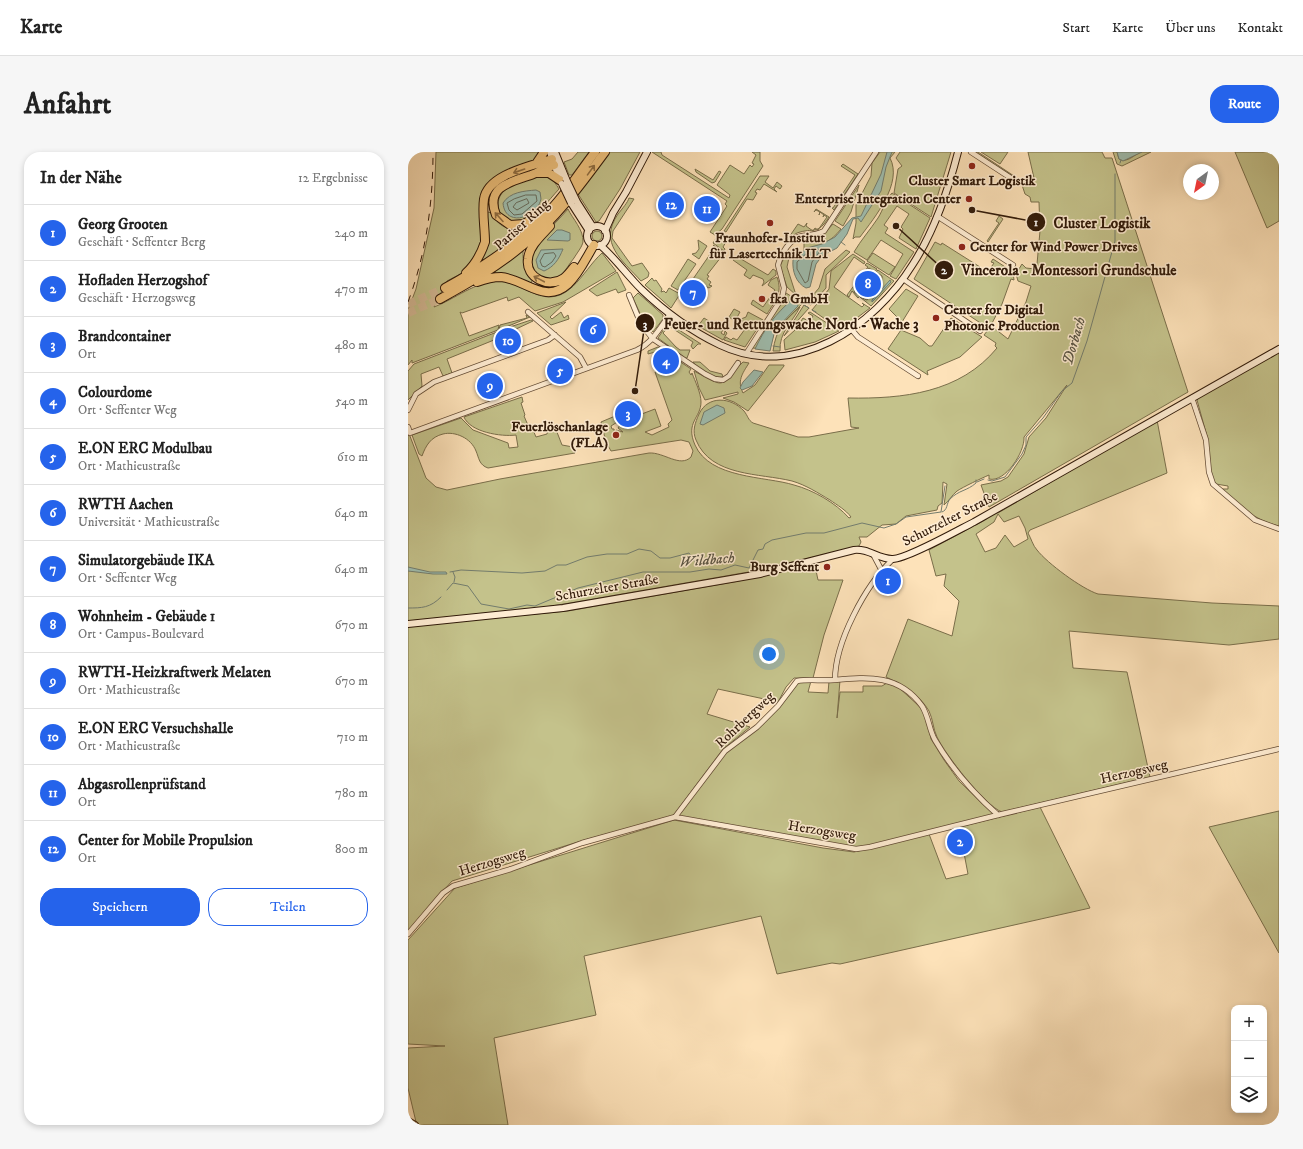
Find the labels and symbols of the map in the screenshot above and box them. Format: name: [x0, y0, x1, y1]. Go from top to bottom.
marker: Cluster Smart Logistik: [967, 161, 977, 171]
north arrow: [1183, 164, 1219, 200]
one-way arrow: [587, 165, 595, 176]
one-way arrow: [513, 167, 525, 175]
place label: Cluster Smart Logistik: [909, 172, 1037, 190]
pin: 12: [658, 190, 684, 220]
place label: Enterprise Integration Center: [795, 190, 962, 208]
pin: 11: [694, 194, 720, 224]
marker: Enterprise Integration Center: [964, 194, 974, 204]
street label: Pariser Ring: [490, 195, 554, 255]
callout: Cluster Logistik: [1026, 209, 1159, 236]
one-way arrow: [495, 212, 504, 222]
text: Cluster Logistik: [1054, 214, 1151, 233]
text: 1: [1034, 215, 1039, 230]
marker: Fraunhofer-Institut für Lasertechnik ILT: [765, 218, 775, 228]
place label: Fraunhofer-Institut für Lasertechnik ILT: [708, 229, 831, 263]
place label: Center for Wind Power Drives: [970, 238, 1138, 256]
marker: Center for Wind Power Drives: [957, 242, 967, 252]
callout: Vincerola - Montessori Grundschule: [934, 256, 1185, 283]
text: Vincerola - Montessori Grundschule: [960, 261, 1177, 280]
text: 2: [941, 263, 948, 278]
pin: 8: [855, 269, 881, 299]
one-way arrow: [533, 275, 545, 282]
pin: 7: [680, 278, 706, 308]
place label: fka GmbH: [769, 290, 829, 308]
marker: fka GmbH: [757, 294, 767, 304]
place label: Center for Digital Photonic Production: [944, 301, 1060, 335]
callout: Feuer- und Rettungswache Nord - Wache 3: [635, 310, 926, 337]
marker: Center for Digital Photonic Production: [931, 313, 941, 323]
pin: 6: [580, 315, 606, 345]
text: Feuer- und Rettungswache Nord - Wache 3: [663, 315, 919, 334]
water label: Dorbach: [1058, 315, 1090, 367]
text: 3: [643, 317, 648, 332]
pin: 10: [495, 326, 521, 356]
pin: 4: [653, 346, 679, 376]
pin: 5: [547, 356, 573, 386]
pin: 9: [477, 371, 503, 401]
pin: 3: [615, 399, 641, 429]
place label: Feuerlöschanlage (FLA): [511, 418, 608, 452]
marker: Feuerlöschanlage (FLA): [611, 430, 621, 440]
street label: Schurzelter Straße: [899, 487, 1001, 551]
water label: Wildbach: [679, 548, 736, 572]
place label: Burg Seffent: [750, 558, 820, 576]
marker: Burg Seffent: [822, 562, 832, 572]
pin: 1: [875, 566, 901, 596]
street label: Schurzelter Straße: [554, 570, 660, 606]
your location: [759, 644, 779, 664]
street label: Rohrbergweg: [712, 688, 779, 752]
street label: Herzogsweg: [1099, 755, 1170, 788]
street label: Herzogsweg: [787, 817, 857, 845]
pin: 2: [947, 827, 973, 857]
street label: Herzogsweg: [457, 843, 528, 881]

